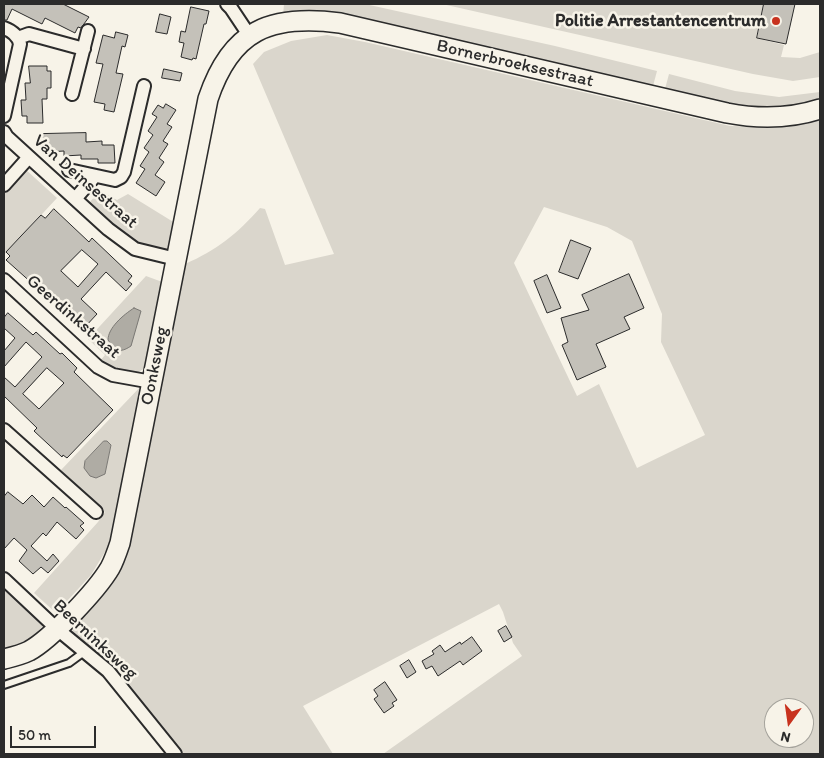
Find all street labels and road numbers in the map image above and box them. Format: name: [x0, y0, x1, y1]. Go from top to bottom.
street label: Bornerbroeksestraat: [434, 35, 596, 93]
street label: Van Deinsestraat: [28, 131, 142, 233]
street label: Geerdinkstraat: [22, 270, 124, 364]
street label: Oonksweg: [137, 325, 173, 407]
street label: Beerninksweg: [48, 595, 142, 685]

